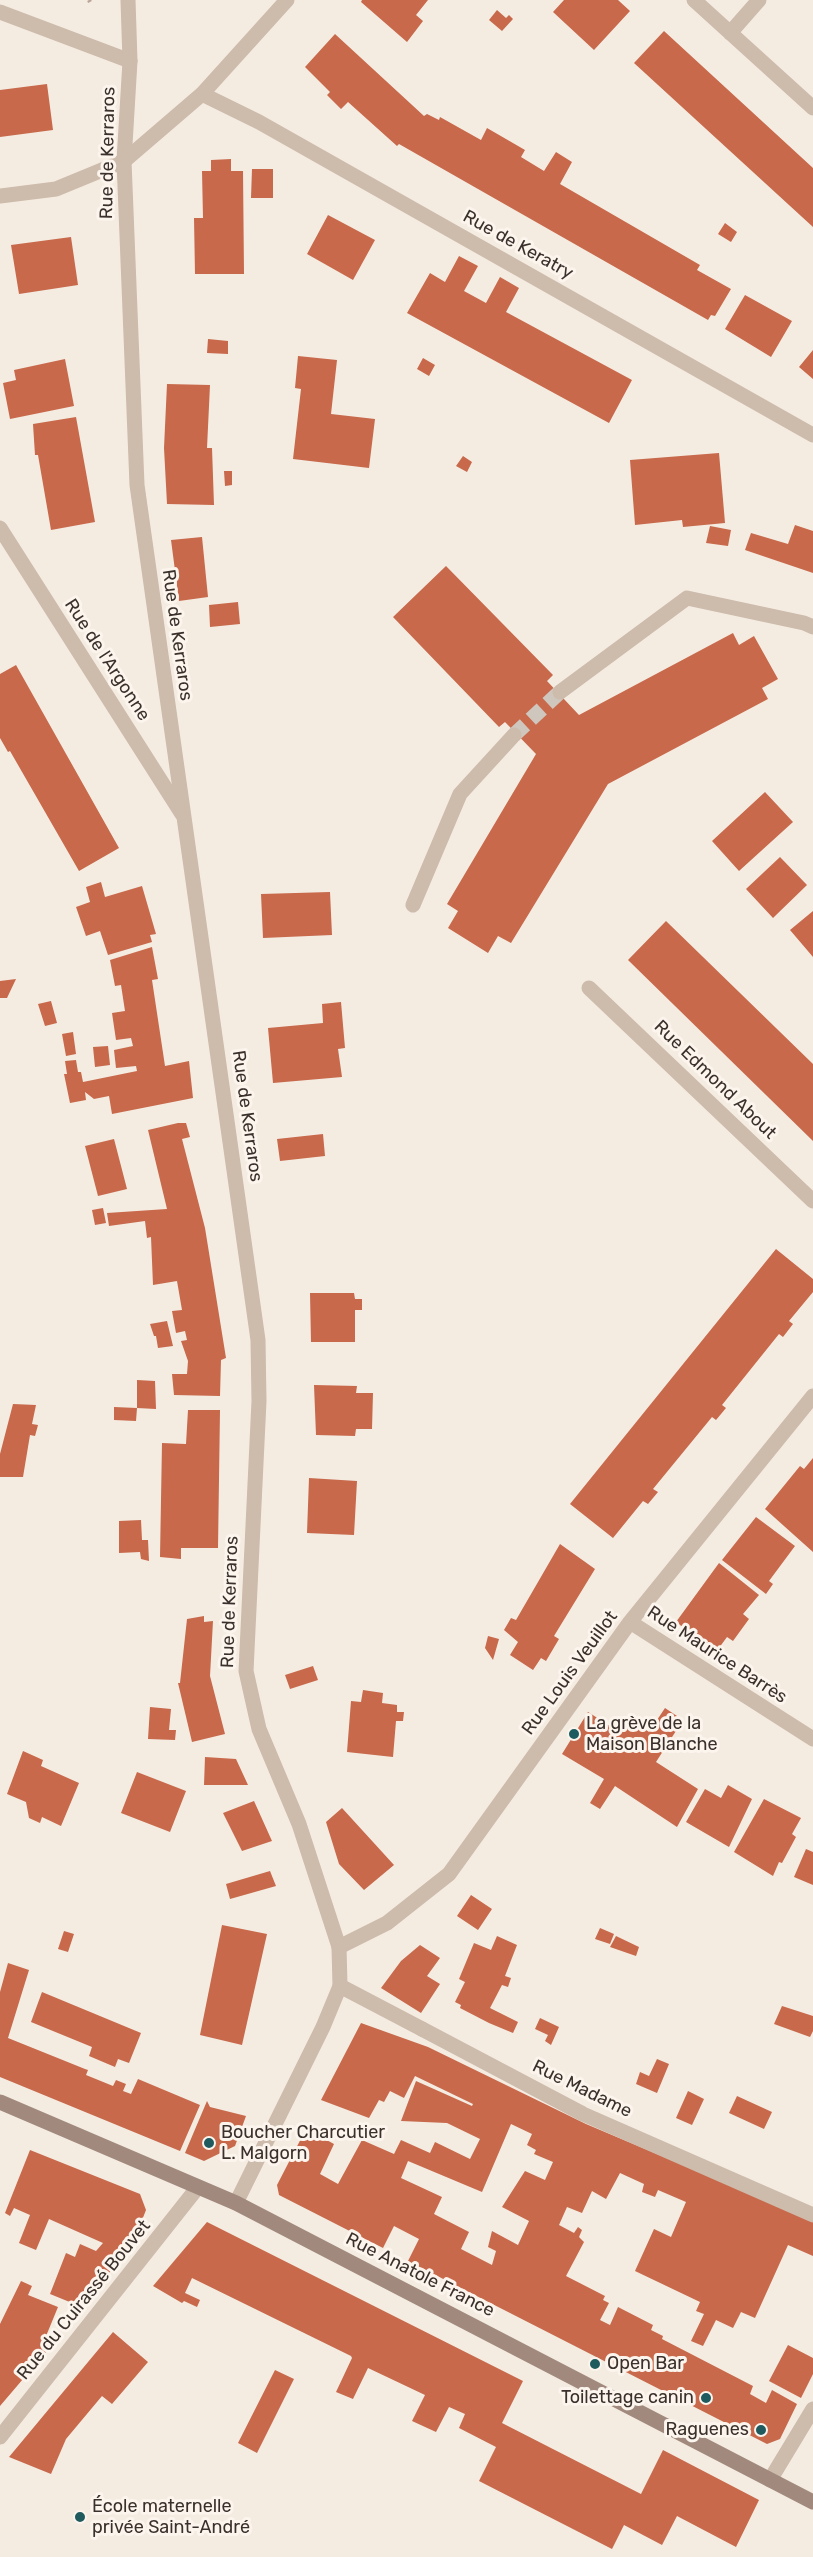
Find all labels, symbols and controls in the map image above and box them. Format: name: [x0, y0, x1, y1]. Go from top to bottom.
street label: Rue de Kerraros: [96, 87, 120, 219]
street label: Rue de Keratry: [459, 206, 577, 284]
street label: Rue de Kerraros: [157, 568, 197, 702]
street label: Rue de l'Argonne: [60, 595, 154, 725]
street label: Rue Edmond About: [649, 1016, 781, 1144]
street label: Rue de Kerraros: [227, 1049, 267, 1183]
street label: Rue de Kerraros: [217, 1536, 243, 1668]
street label: Rue Maurice Barrès: [643, 1602, 791, 1708]
street label: Rue Louis Veuillot: [518, 1607, 622, 1739]
place label: La grève de la Maison Blanche: [586, 1713, 718, 1756]
marker: La grève de la Maison Blanche: [567, 1727, 581, 1741]
street label: Rue Madame: [529, 2056, 635, 2122]
place label: Boucher Charcutier L. Malgorn: [221, 2122, 385, 2164]
marker: Boucher Charcutier L. Malgorn: [202, 2136, 216, 2150]
street label: Rue du Cuirassé Bouvet: [13, 2216, 155, 2384]
street label: Rue Anatole France: [342, 2228, 498, 2322]
place label: Open Bar: [607, 2353, 684, 2375]
marker: Open Bar: [588, 2357, 602, 2371]
place label: Toilettage canin: [561, 2387, 694, 2409]
marker: Toilettage canin: [699, 2391, 713, 2405]
place label: Raguenes: [665, 2419, 749, 2441]
marker: Raguenes: [754, 2423, 768, 2437]
place label: École maternelle privée Saint-André: [92, 2496, 250, 2538]
marker: École maternelle privée Saint-André: [73, 2510, 87, 2524]

